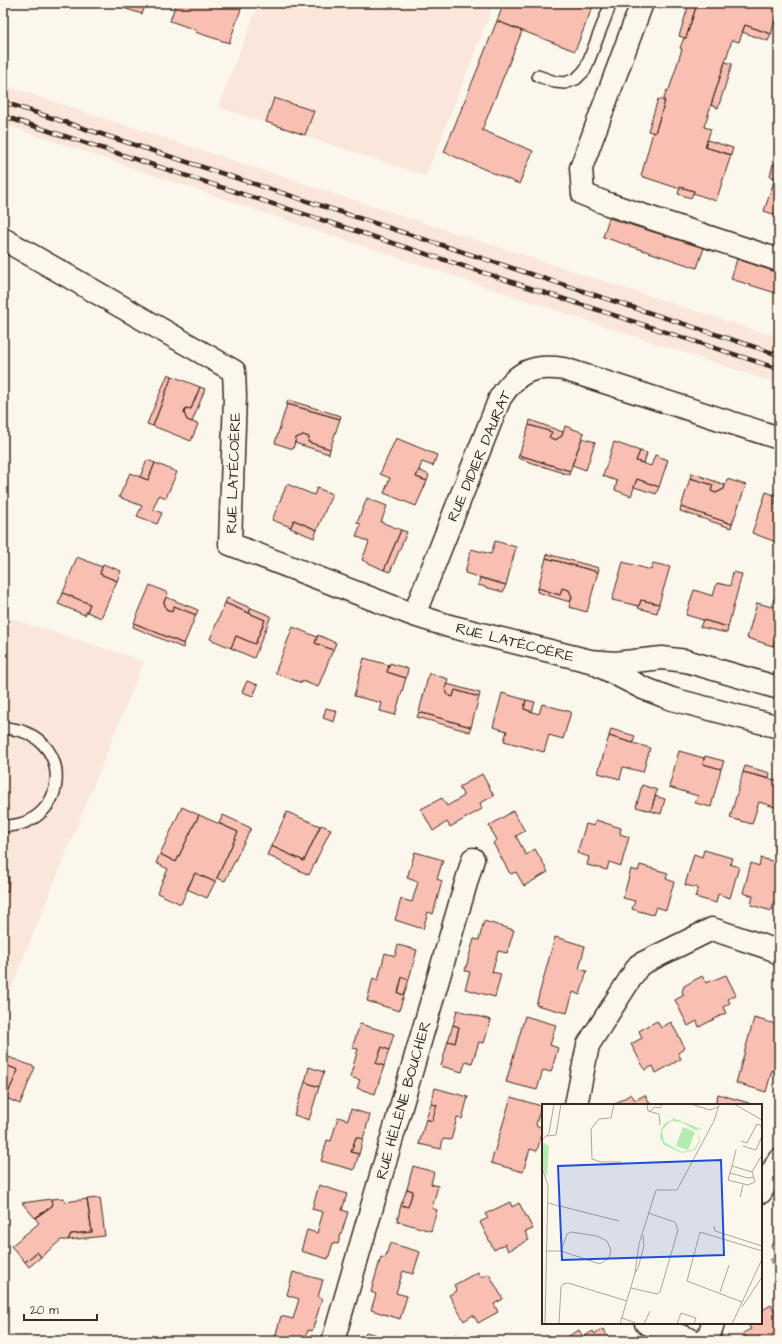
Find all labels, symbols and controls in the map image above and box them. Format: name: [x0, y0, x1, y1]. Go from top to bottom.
street label: RUE DIDIER DAURAT: [442, 387, 517, 525]
street label: RUE LATÉCOÈRE: [221, 412, 246, 534]
street label: RUE LATÉCOÈRE: [453, 618, 576, 667]
street label: RUE HÉLÈNE BOUCHER: [371, 1018, 436, 1182]
inset map: [542, 1104, 762, 1324]
scale bar: [24, 1296, 97, 1322]
text: 20 m: [30, 1302, 59, 1319]

